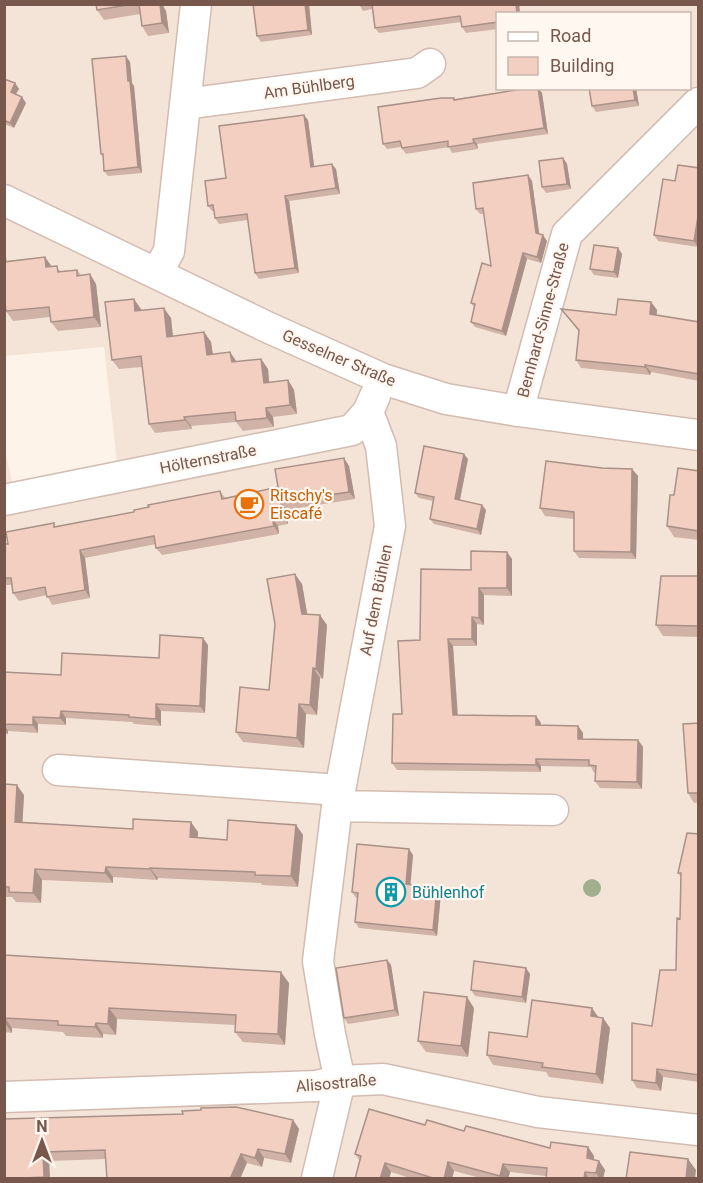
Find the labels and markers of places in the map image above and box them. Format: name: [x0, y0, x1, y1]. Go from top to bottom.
place label: Ritschy's Eiscafé: [270, 486, 333, 523]
cafe icon: Ritschy's Eiscafé: [233, 488, 265, 520]
building icon: Bühlenhof: [375, 876, 407, 908]
place label: Bühlenhof: [412, 883, 485, 902]

